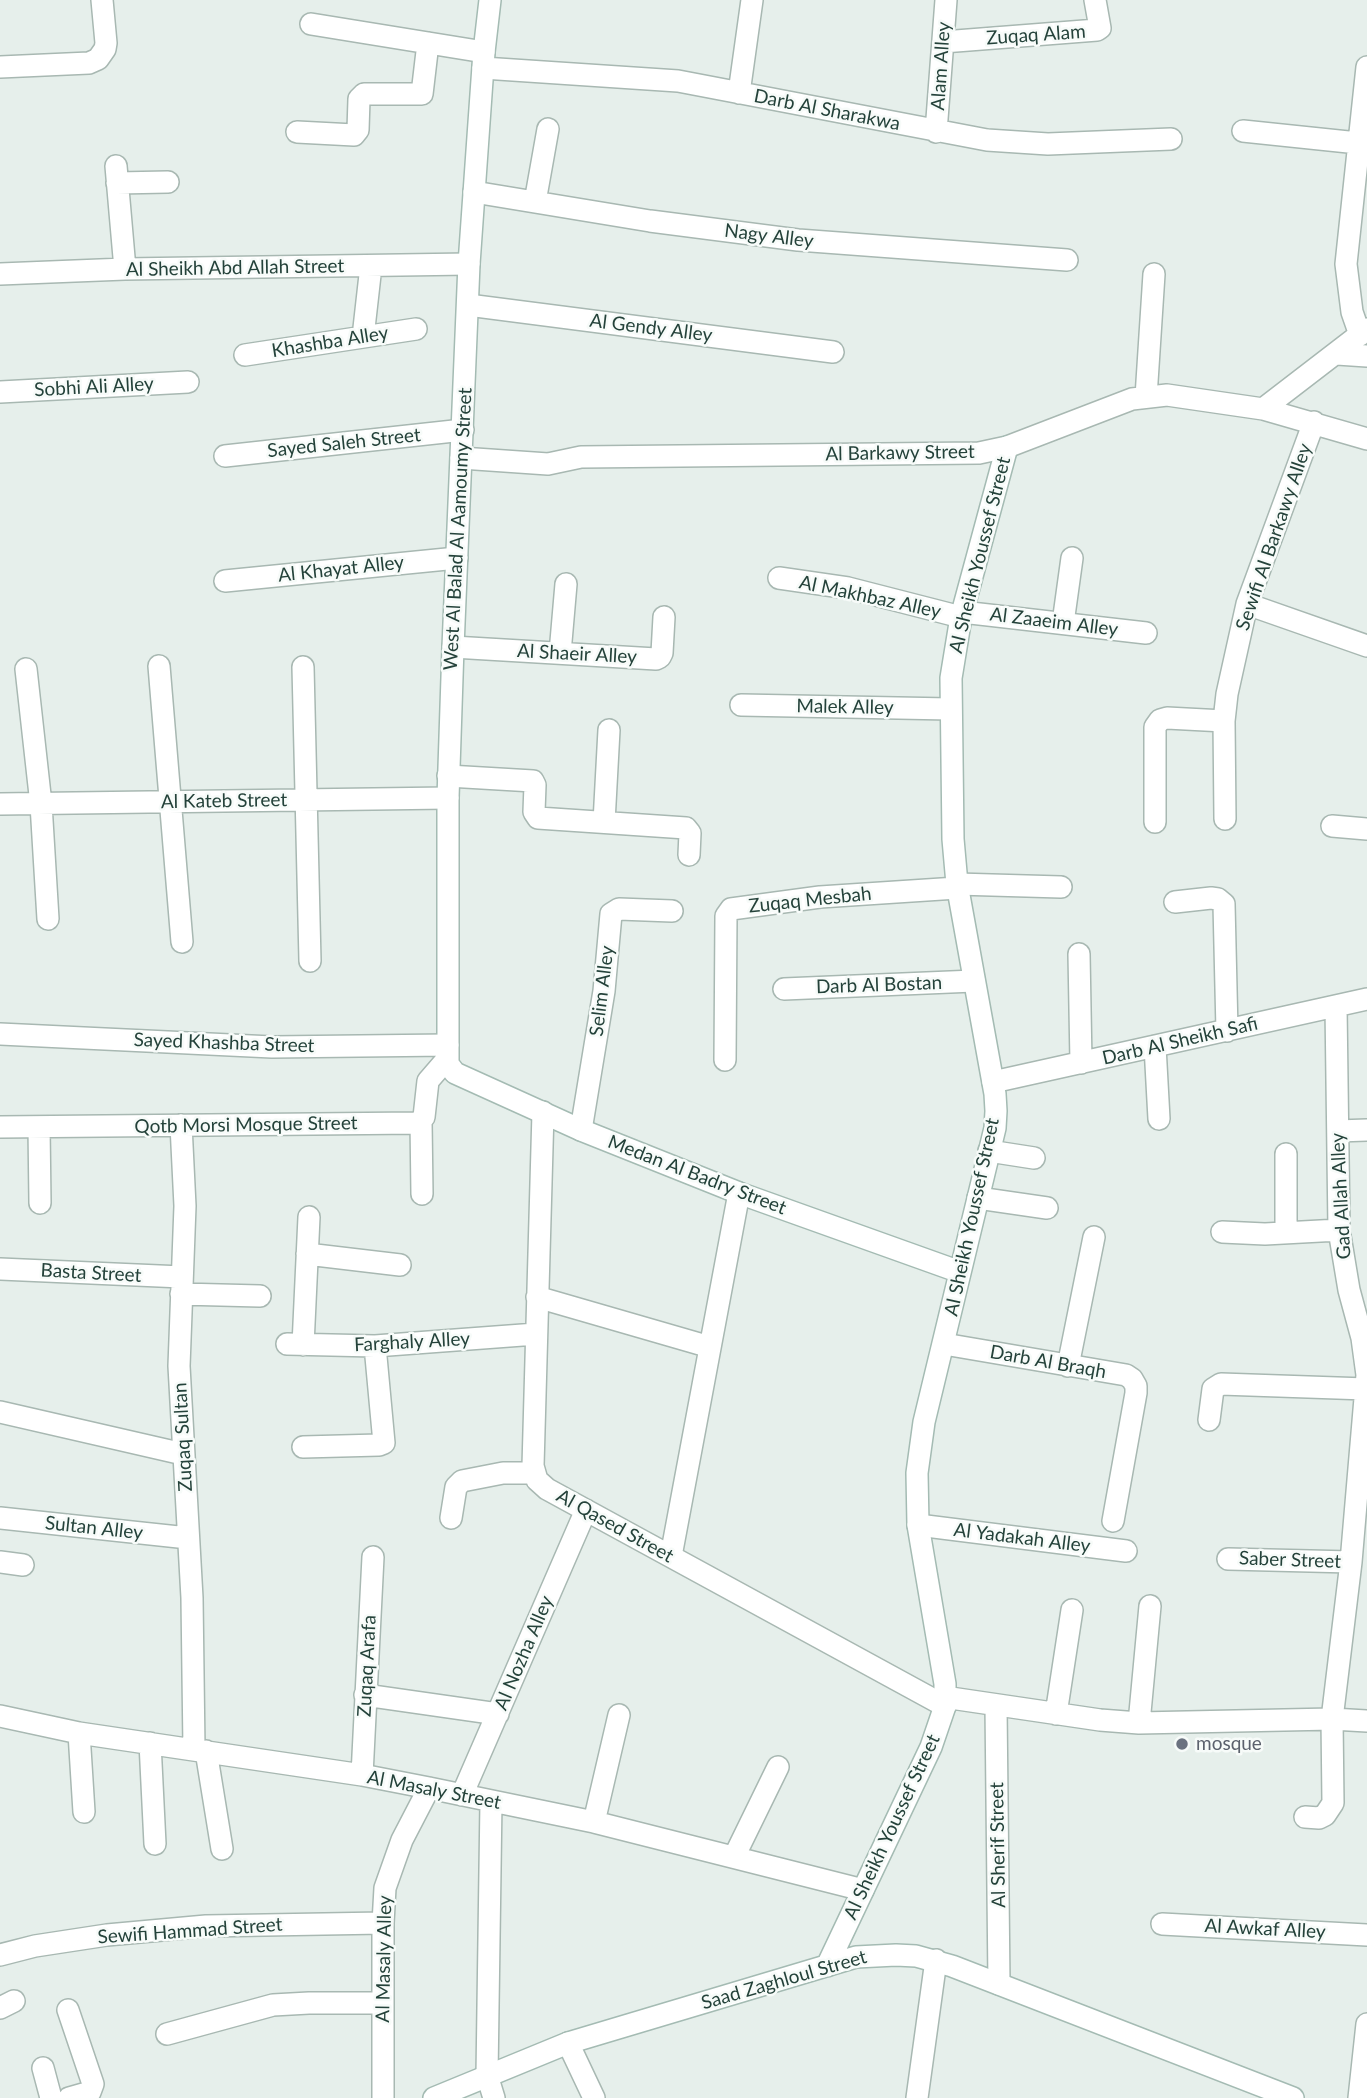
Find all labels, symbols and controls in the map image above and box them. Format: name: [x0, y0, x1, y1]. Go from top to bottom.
street label: Zuqaq Alam: [986, 20, 1086, 50]
street label: Alam Alley: [927, 21, 955, 111]
street label: Darb Al Sharakwa: [752, 85, 902, 135]
street label: Nagy Alley: [723, 219, 815, 253]
street label: Al Sheikh Abd Allah Street: [126, 255, 344, 281]
street label: Al Gendy Alley: [588, 309, 714, 347]
street label: Khashba Alley: [270, 322, 390, 362]
street label: Sobhi Ali Alley: [34, 372, 154, 402]
street label: West Al Balad Al Aamoumy Street: [439, 387, 477, 671]
street label: Sayed Saleh Street: [266, 424, 422, 462]
street label: Al Barkawy Street: [825, 440, 975, 466]
street label: Sewifi Al Barkawy Alley: [1231, 441, 1317, 633]
street label: Al Sheikh Youssef Street: [945, 454, 1015, 656]
street label: Al Khayat Alley: [277, 551, 405, 587]
street label: Al Makhbaz Alley: [797, 571, 943, 623]
street label: Al Zaaeim Alley: [989, 603, 1119, 641]
street label: Al Shaeir Alley: [516, 639, 638, 669]
street label: Malek Alley: [796, 695, 894, 719]
street label: Al Kateb Street: [161, 788, 287, 814]
street label: Zuqaq Mesbah: [747, 882, 873, 918]
street label: Selim Alley: [585, 944, 619, 1038]
street label: Darb Al Bostan: [816, 971, 942, 999]
street label: Darb Al Sheikh Safi: [1100, 1012, 1260, 1070]
street label: Sayed Khashba Street: [133, 1028, 315, 1058]
street label: Qotb Morsi Mosque Street: [134, 1112, 358, 1138]
street label: Al Sheikh Youssef Street: [940, 1116, 1004, 1318]
street label: Medan Al Badry Street: [605, 1131, 789, 1219]
street label: Gad Allah Alley: [1326, 1132, 1356, 1260]
street label: Basta Street: [40, 1259, 142, 1287]
street label: Farghaly Alley: [353, 1328, 471, 1356]
street label: Darb Al Braqh: [988, 1341, 1108, 1383]
street label: Zuqaq Sultan: [169, 1382, 197, 1492]
street label: Al Qased Street: [552, 1484, 678, 1568]
street label: Sultan Alley: [44, 1512, 144, 1544]
street label: Al Yadakah Alley: [952, 1518, 1092, 1558]
street label: Saber Street: [1239, 1547, 1341, 1573]
street label: Al Nozha Alley: [490, 1592, 558, 1714]
street label: Zuqaq Arafa: [353, 1614, 381, 1718]
street label: Al Sheikh Youssef Street: [839, 1731, 945, 1923]
place label: mosque: [1196, 1733, 1262, 1755]
marker: mosque: [1174, 1736, 1190, 1752]
street label: Al Masaly Street: [365, 1766, 503, 1814]
street label: Al Sherif Street: [986, 1782, 1010, 1908]
street label: Al Masaly Alley: [371, 1895, 397, 2023]
street label: Sewifi Hammad Street: [97, 1913, 283, 1949]
street label: Al Awkaf Alley: [1204, 1914, 1326, 1944]
street label: Saad Zaghloul Street: [699, 1945, 869, 2015]

